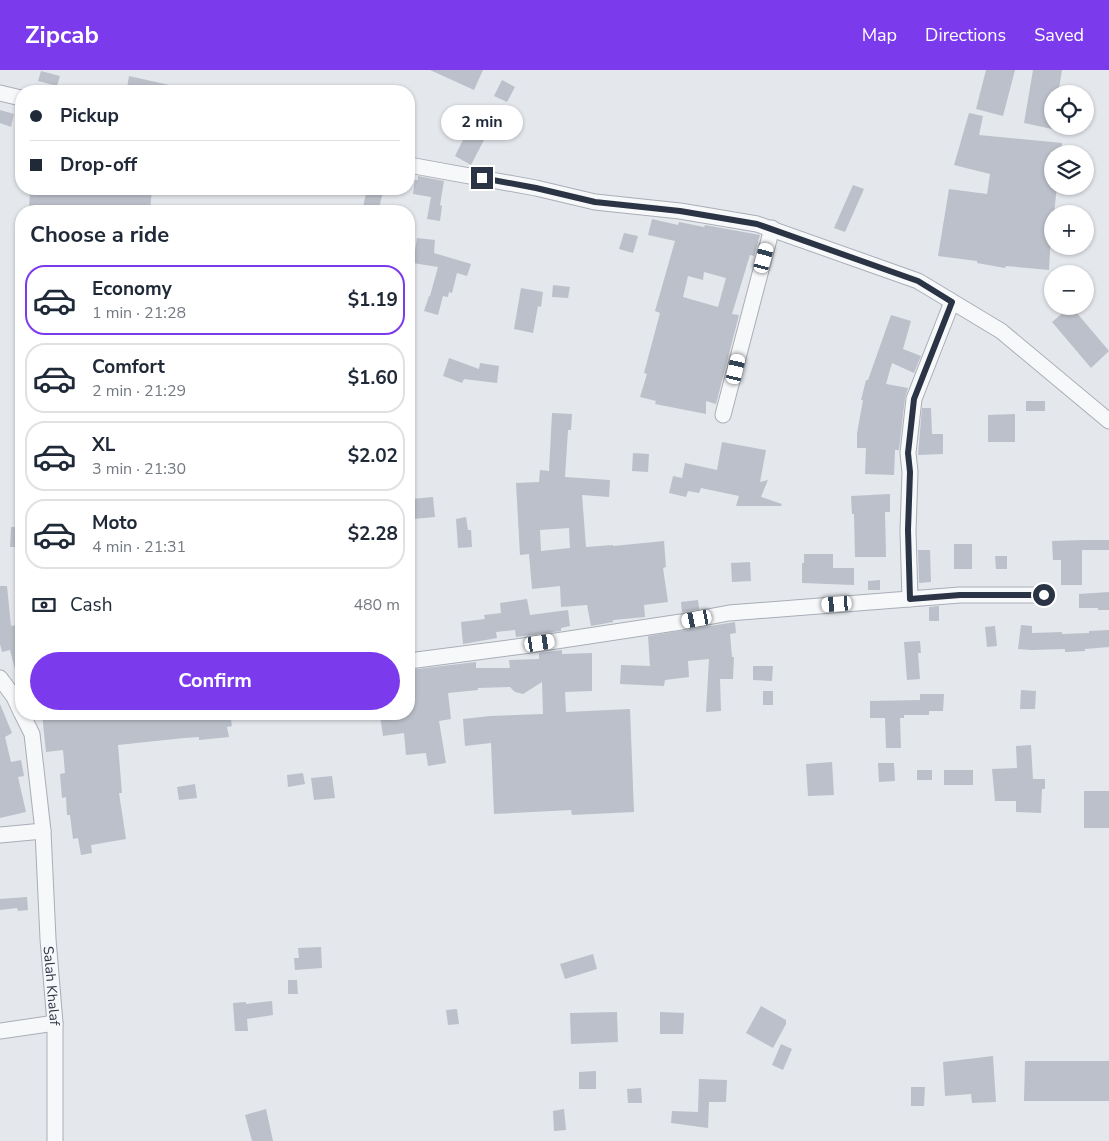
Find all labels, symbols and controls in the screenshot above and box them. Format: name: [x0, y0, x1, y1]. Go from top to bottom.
text: Zipcab: [25, 19, 99, 51]
text: Map: [862, 23, 897, 47]
text: Directions: [925, 23, 1006, 47]
text: Saved: [1034, 23, 1084, 47]
map controls: [1044, 85, 1094, 315]
button: locate: [1044, 85, 1094, 135]
text: Pickup: [60, 103, 119, 129]
callout: 2 min: [441, 106, 523, 140]
text: 2 min: [461, 111, 503, 133]
button: layers: [1044, 145, 1094, 195]
text: Drop-off: [60, 152, 137, 178]
route end: [471, 167, 493, 189]
button: +: [1044, 205, 1094, 255]
text: Choose a ride: [30, 220, 169, 250]
car: [752, 242, 775, 274]
button: −: [1044, 265, 1094, 315]
text: Economy: [92, 276, 172, 302]
icon: car: [32, 278, 77, 323]
text: $1.19: [348, 287, 398, 313]
text: 1 min · 21:28: [92, 302, 186, 324]
car: [725, 353, 746, 385]
text: Comfort: [92, 354, 165, 380]
icon: car: [32, 356, 77, 401]
text: $1.60: [348, 365, 398, 391]
text: 2 min · 21:29: [92, 380, 186, 402]
text: XL: [92, 432, 115, 458]
icon: car: [32, 434, 77, 479]
text: $2.02: [348, 443, 398, 469]
text: 3 min · 21:30: [92, 458, 186, 480]
text: Moto: [92, 510, 138, 536]
icon: car: [32, 512, 77, 557]
text: $2.28: [348, 521, 398, 547]
text: 4 min · 21:31: [92, 536, 186, 558]
route start: [1033, 584, 1055, 606]
icon: cash: [30, 591, 58, 619]
text: Cash: [70, 592, 112, 618]
text: 480 m: [353, 594, 400, 616]
car: [821, 595, 852, 613]
car: [680, 609, 713, 629]
car: [524, 633, 555, 653]
button: Confirm: [30, 652, 400, 710]
street label: Salah Khalaf: [39, 945, 65, 1026]

